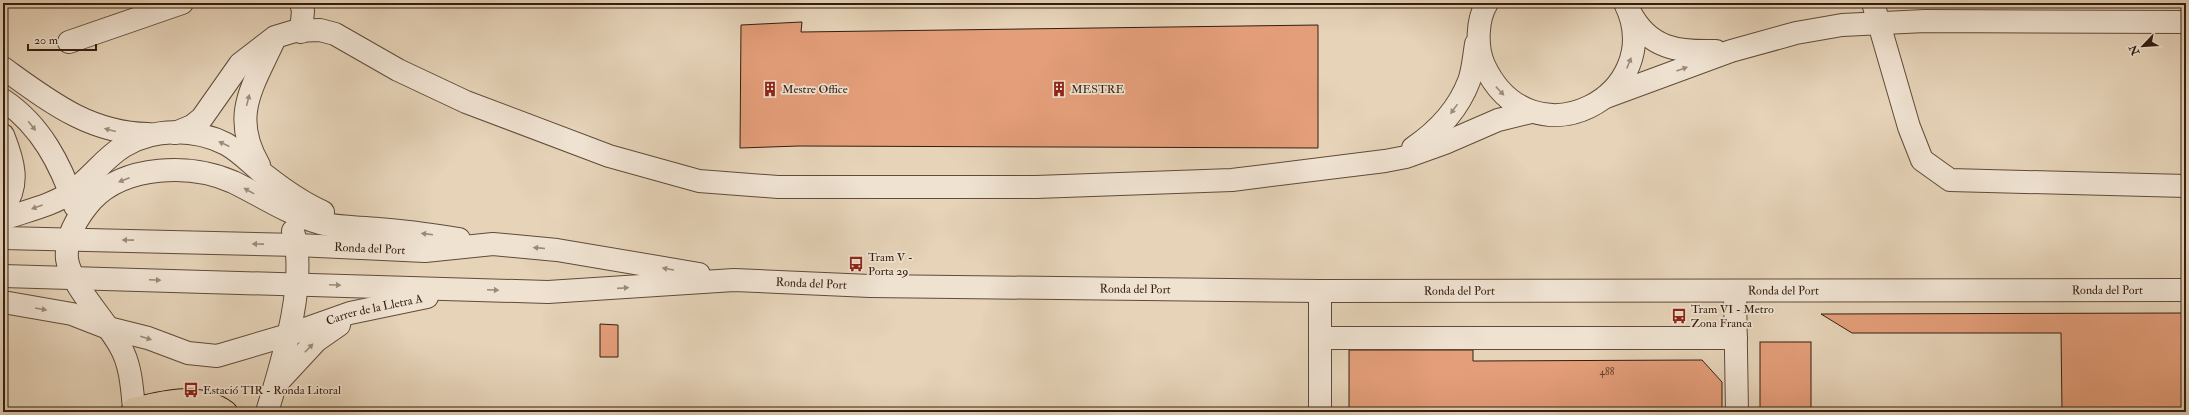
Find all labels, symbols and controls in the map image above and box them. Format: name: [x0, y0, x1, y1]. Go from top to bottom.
scale bar: [28, 26, 96, 52]
north arrow: [2123, 26, 2163, 66]
text: 20 m: [34, 33, 59, 48]
text: N: [2126, 42, 2143, 58]
one-way arrow: [1626, 56, 1632, 68]
one-way arrow: [1677, 66, 1689, 72]
building icon: Mestre Office: [761, 80, 779, 98]
building icon: MESTRE: [1050, 80, 1068, 98]
place label: Mestre Office: [782, 82, 848, 97]
place label: MESTRE: [1071, 82, 1124, 97]
one-way arrow: [1495, 86, 1504, 95]
one-way arrow: [245, 93, 251, 105]
one-way arrow: [1450, 103, 1458, 114]
one-way arrow: [28, 120, 37, 131]
one-way arrow: [104, 127, 116, 133]
one-way arrow: [218, 141, 229, 147]
one-way arrow: [118, 177, 130, 183]
one-way arrow: [243, 188, 255, 195]
one-way arrow: [31, 204, 43, 210]
one-way arrow: [421, 231, 433, 237]
one-way arrow: [122, 237, 134, 244]
street label: Ronda del Port: [334, 240, 406, 258]
one-way arrow: [251, 241, 264, 247]
one-way arrow: [533, 245, 545, 252]
place label: Tram V - Porta 29: [868, 250, 913, 279]
bus stop icon: Tram V - Porta 29: [847, 255, 865, 273]
one-way arrow: [661, 266, 674, 272]
street label: Ronda del Port: [775, 275, 847, 293]
one-way arrow: [149, 277, 162, 283]
one-way arrow: [329, 282, 341, 289]
street label: Ronda del Port: [1100, 282, 1171, 297]
street label: Ronda del Port: [1748, 283, 1819, 299]
street label: Ronda del Port: [2072, 283, 2143, 298]
one-way arrow: [617, 284, 629, 291]
street label: Ronda del Port: [1424, 284, 1495, 299]
one-way arrow: [487, 287, 499, 294]
street label: Carrer de la Lletra A: [324, 291, 424, 329]
place label: Tram VI - Metro Zona Franca: [1691, 302, 1774, 331]
one-way arrow: [35, 306, 47, 312]
bus stop icon: Tram VI - Metro Zona Franca: [1670, 307, 1688, 325]
one-way arrow: [140, 335, 152, 341]
one-way arrow: [304, 343, 314, 353]
house number: 488: [1600, 366, 1615, 378]
bus stop icon: Estació TIR - Ronda Litoral: [182, 381, 200, 399]
place label: Estació TIR - Ronda Litoral: [203, 383, 341, 398]

